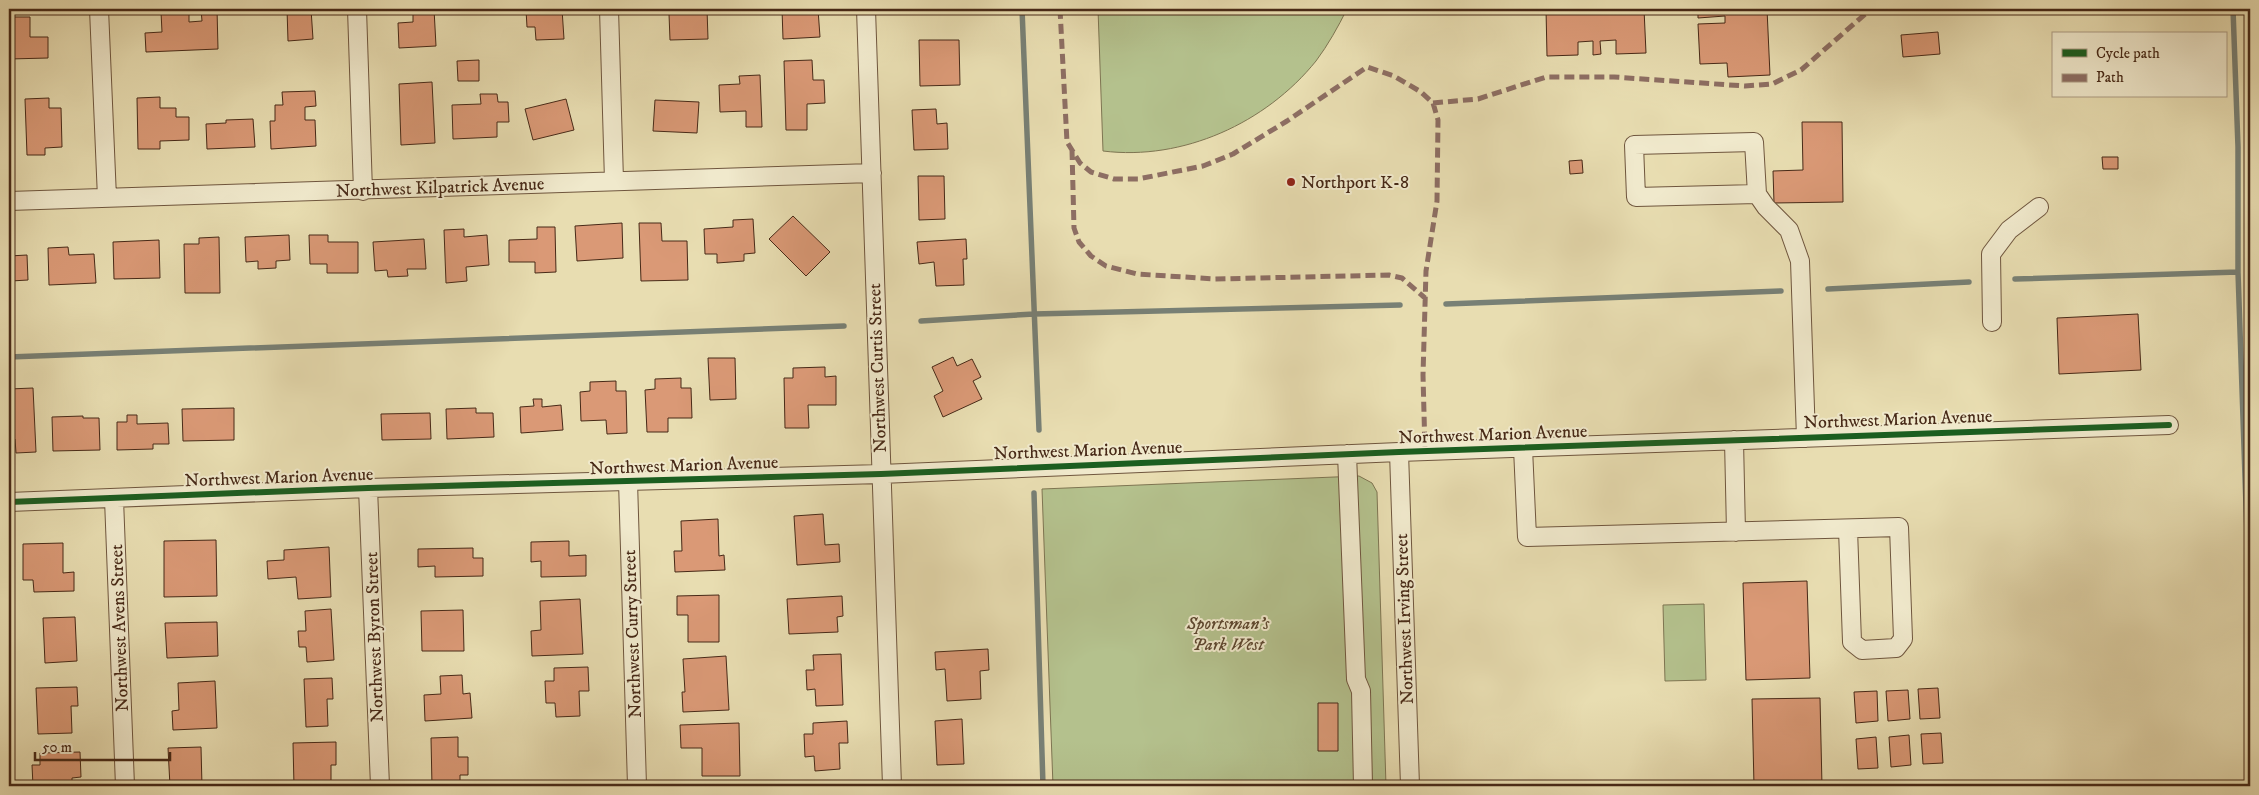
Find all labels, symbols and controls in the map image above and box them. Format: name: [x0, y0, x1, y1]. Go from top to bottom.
legend: [2052, 32, 2226, 98]
text: Cycle path: [2096, 44, 2160, 63]
text: Path: [2096, 68, 2124, 87]
place label: Northport K-8: [1301, 172, 1409, 194]
street label: Northwest Kilpatrick Avenue: [336, 173, 545, 203]
marker: Northport K-8: [1285, 176, 1297, 188]
street label: Northwest Curtis Street: [864, 283, 892, 453]
street label: Northwest Marion Avenue: [1803, 406, 1993, 434]
street label: Northwest Marion Avenue: [1398, 421, 1588, 449]
street label: Northwest Marion Avenue: [993, 437, 1183, 465]
street label: Northwest Marion Avenue: [589, 452, 779, 480]
street label: Northwest Marion Avenue: [184, 464, 374, 492]
street label: Northwest Irving Street: [1391, 533, 1419, 705]
street label: Northwest Avens Street: [106, 544, 134, 712]
street label: Northwest Curry Street: [619, 549, 647, 719]
street label: Northwest Byron Street: [361, 551, 389, 723]
park label: Sportsman's Park West: [1186, 613, 1270, 656]
scale bar: [35, 730, 170, 762]
text: 50 m: [42, 738, 72, 757]

